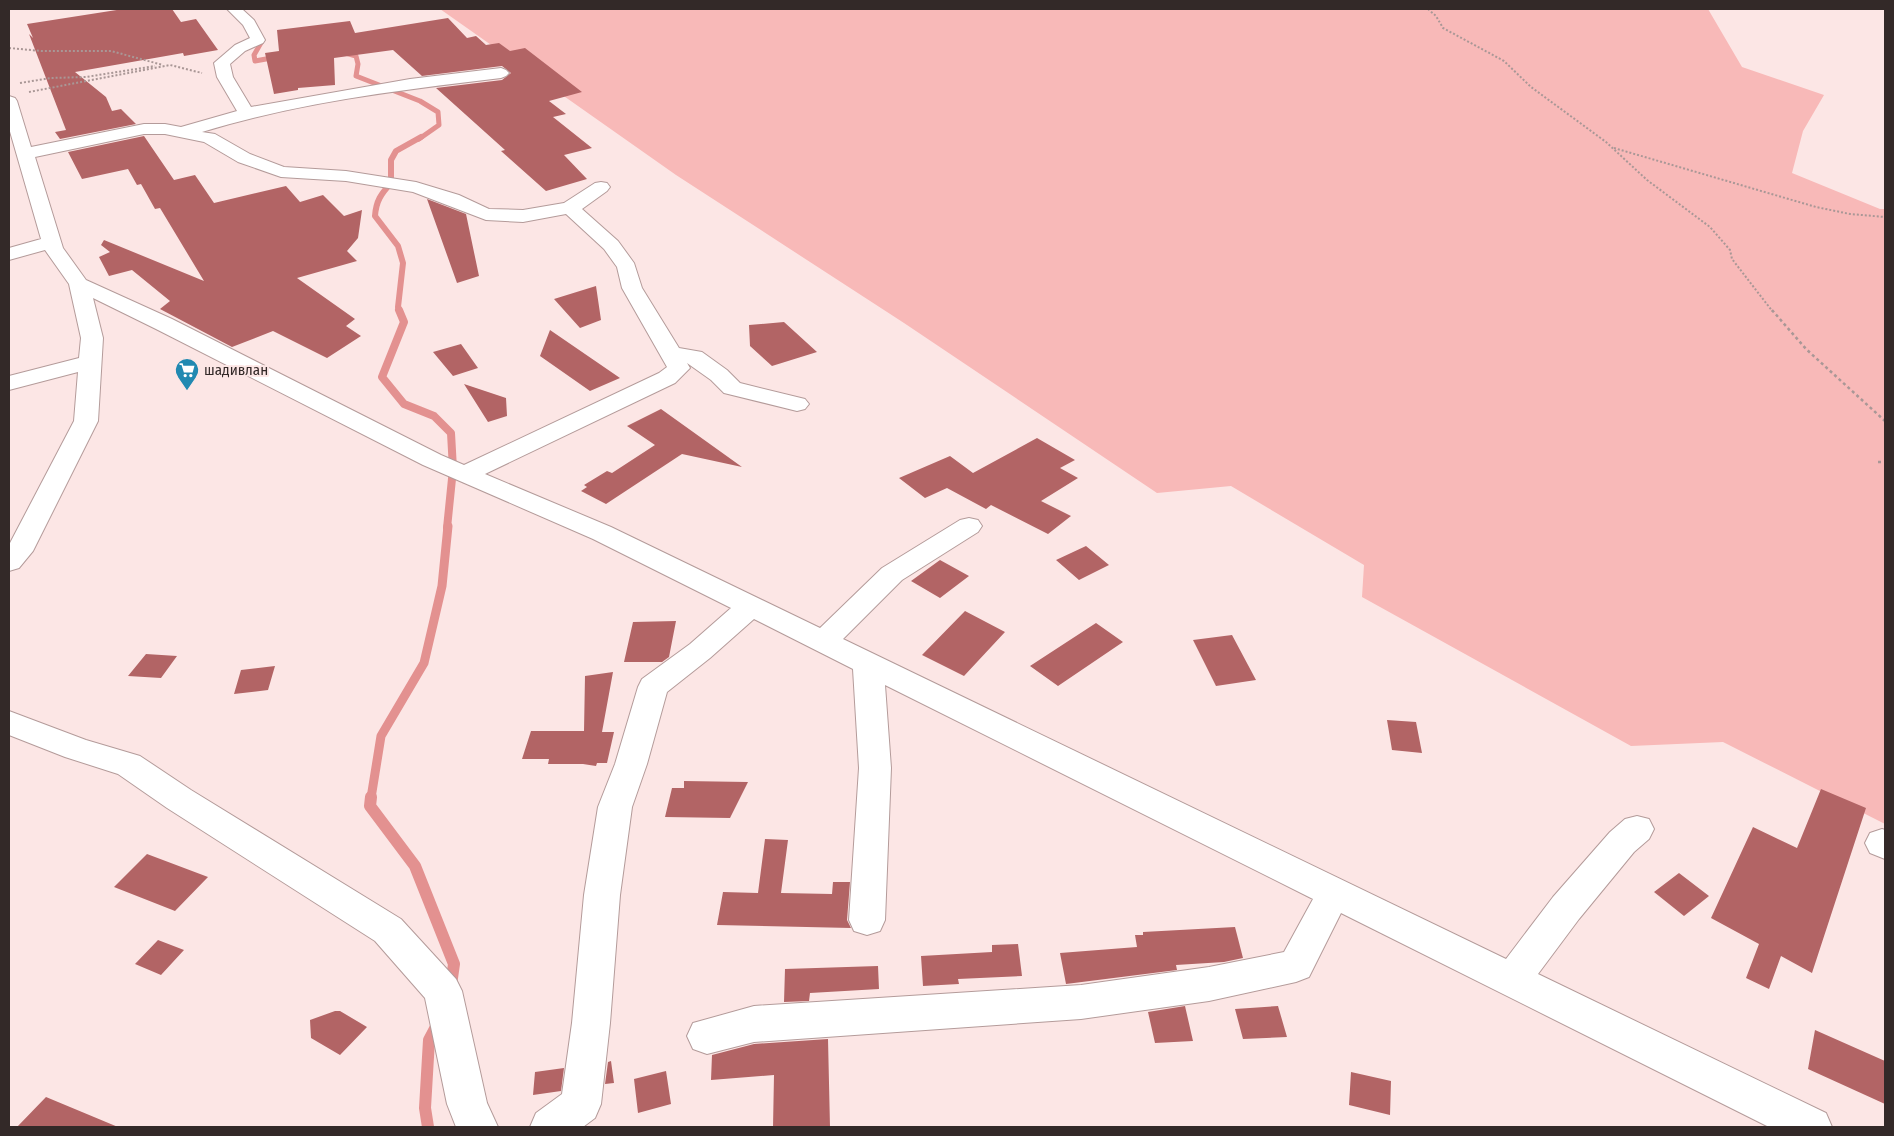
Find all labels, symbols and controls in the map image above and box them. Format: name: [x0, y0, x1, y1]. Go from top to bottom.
supermarket icon: шадивлан: [174, 357, 200, 391]
place label: шадивлан: [204, 361, 268, 379]

